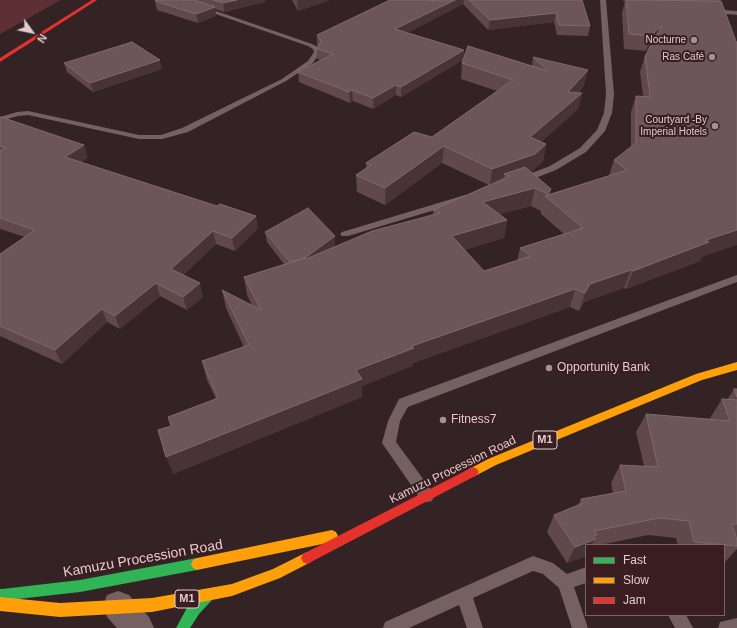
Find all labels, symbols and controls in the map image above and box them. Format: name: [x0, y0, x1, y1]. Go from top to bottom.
north arrow: [12, 12, 52, 52]
text: N: [35, 32, 49, 45]
place label: Nocturne: [645, 34, 686, 46]
marker: Nocturne: [689, 35, 699, 45]
place label: Ras Café: [662, 51, 704, 63]
marker: Ras Café: [707, 52, 717, 62]
place label: Courtyard -By Imperial Hotels: [640, 114, 707, 138]
marker: Courtyard -By Imperial Hotels: [710, 121, 720, 131]
place label: Opportunity Bank: [557, 361, 650, 375]
marker: Opportunity Bank: [544, 363, 554, 373]
place label: Fitness7: [451, 413, 496, 427]
marker: Fitness7: [438, 415, 448, 425]
road number: M1: [533, 431, 557, 449]
street label: Kamuzu Procession Road: [387, 433, 519, 507]
street label: Kamuzu Procession Road: [62, 537, 224, 581]
legend: [585, 544, 725, 616]
text: Fast: [623, 553, 646, 567]
text: Slow: [623, 573, 649, 587]
road number: M1: [175, 590, 199, 608]
text: Jam: [623, 593, 646, 607]

